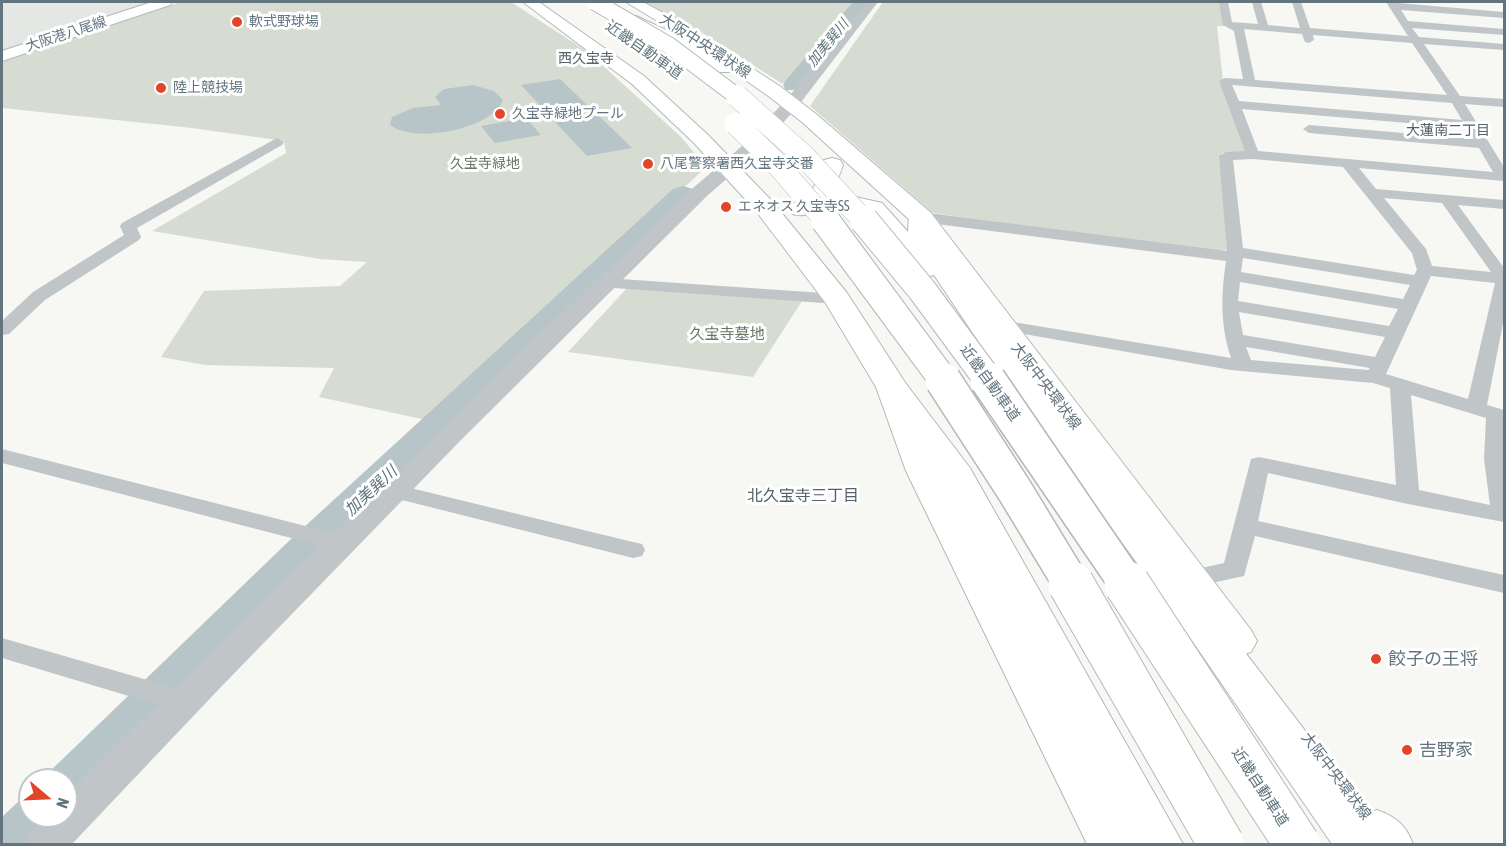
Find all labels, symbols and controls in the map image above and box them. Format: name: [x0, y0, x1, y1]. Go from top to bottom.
street label: 大阪中央環状線: [656, 10, 754, 82]
street label: 大阪港八尾線: [23, 13, 109, 55]
place label: 軟式野球場: [249, 14, 319, 30]
marker: 軟式野球場: [230, 15, 244, 29]
water label: 加美巽川: [804, 16, 852, 70]
street label: 近畿自動車道: [602, 17, 686, 83]
district label: 西久宝寺: [558, 51, 614, 67]
place label: 陸上競技場: [173, 80, 243, 96]
marker: 陸上競技場: [154, 81, 168, 95]
place label: 久宝寺緑地プール: [512, 106, 624, 122]
marker: 久宝寺緑地プール: [493, 107, 507, 121]
district label: 大蓮南二丁目: [1406, 123, 1490, 139]
park label: 久宝寺緑地: [450, 156, 520, 172]
place label: 八尾警察署西久宝寺交番: [660, 156, 814, 172]
marker: 八尾警察署西久宝寺交番: [641, 157, 655, 171]
place label: エネオス 久宝寺SS: [738, 199, 850, 215]
marker: エネオス 久宝寺SS: [719, 200, 733, 214]
park label: 久宝寺墓地: [690, 325, 764, 343]
street label: 大阪中央環状線: [1007, 339, 1085, 433]
street label: 近畿自動車道: [956, 341, 1024, 425]
water label: 加美巽川: [341, 462, 401, 520]
district label: 北久宝寺三丁目: [747, 486, 859, 506]
place label: 餃子の王将: [1388, 648, 1478, 670]
marker: 餃子の王将: [1369, 652, 1383, 666]
street label: 大阪中央環状線: [1297, 729, 1375, 823]
place label: 吉野家: [1419, 739, 1473, 761]
marker: 吉野家: [1400, 743, 1414, 757]
street label: 近畿自動車道: [1228, 744, 1292, 830]
north arrow: [18, 768, 78, 828]
text: N: [53, 796, 73, 811]

